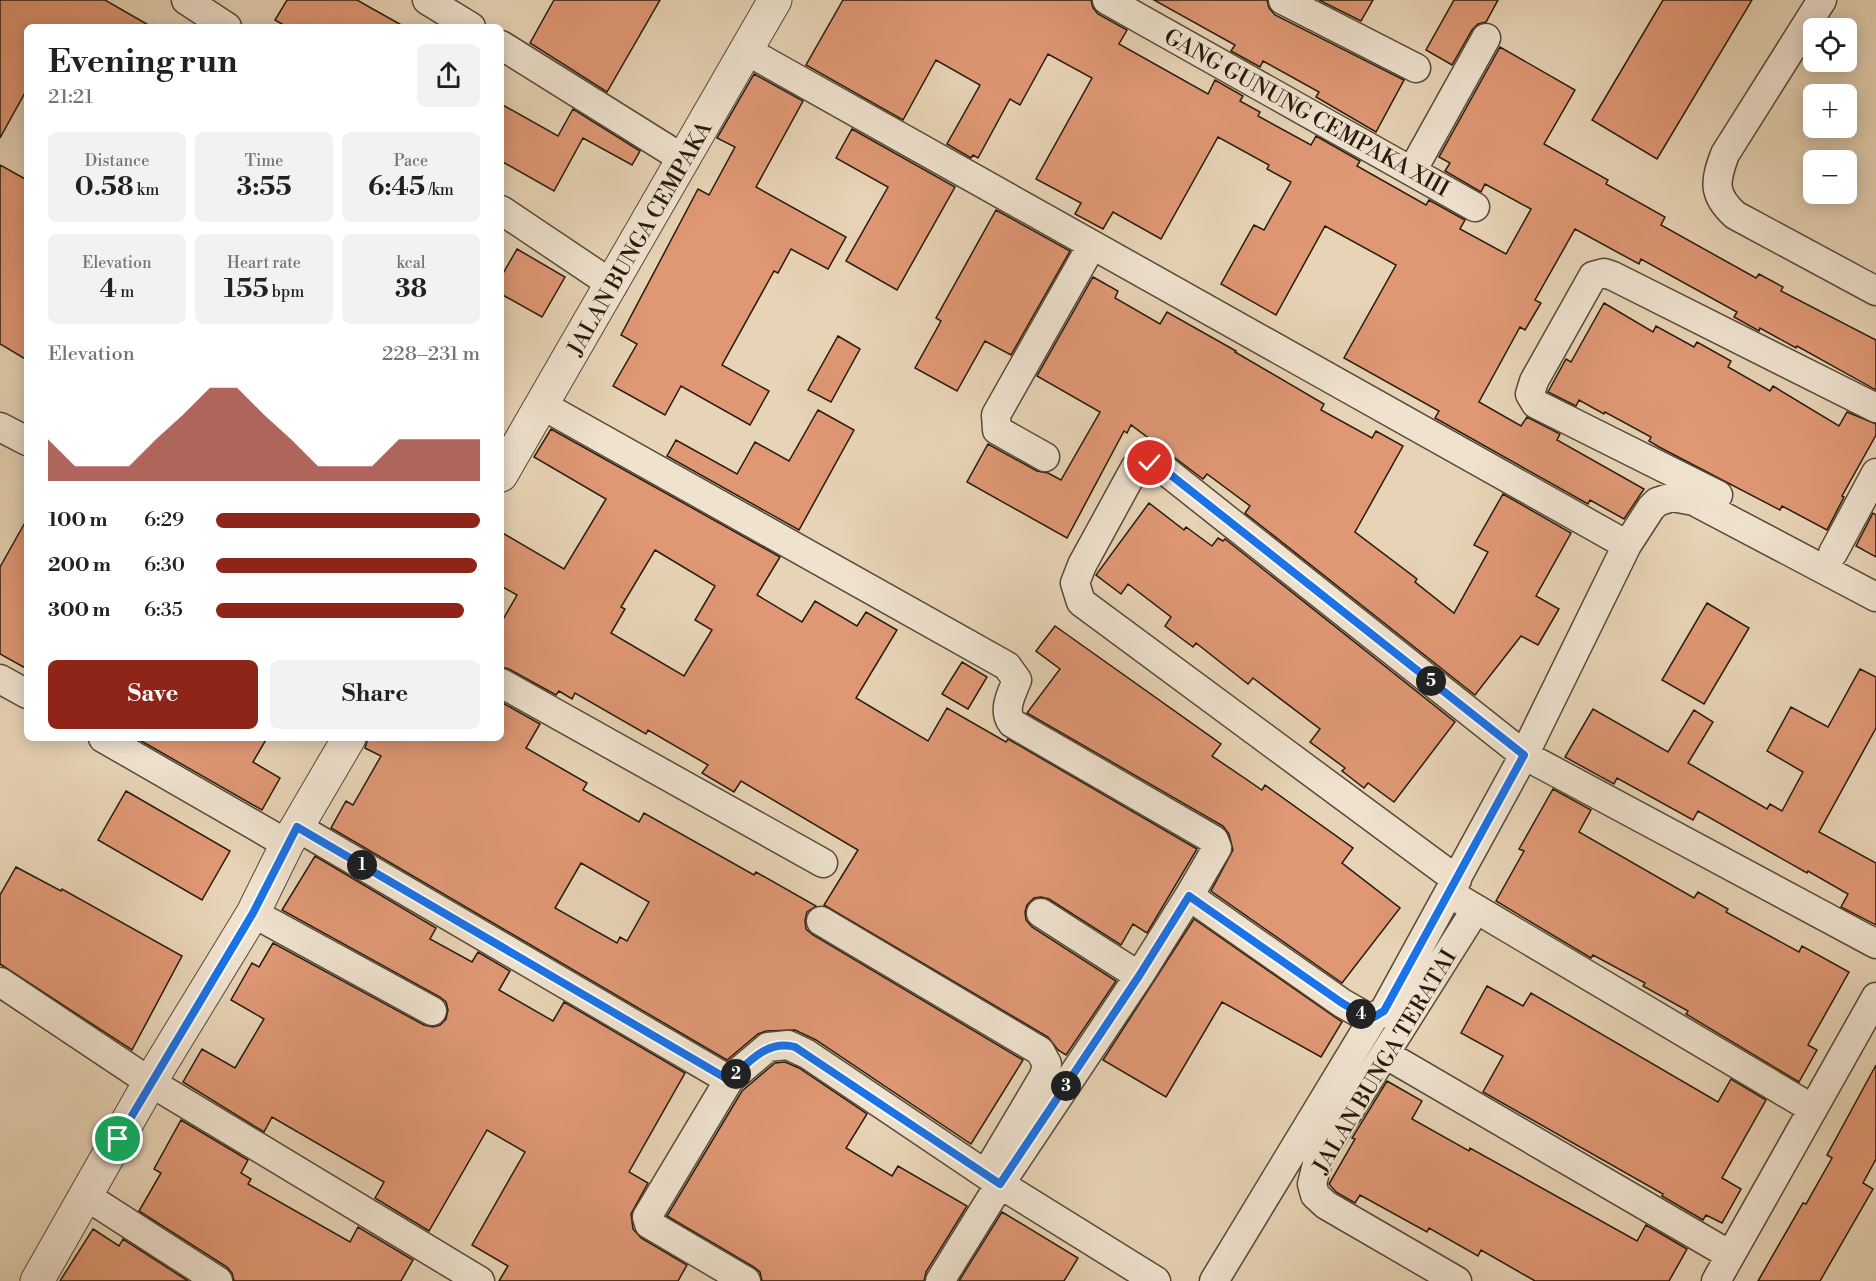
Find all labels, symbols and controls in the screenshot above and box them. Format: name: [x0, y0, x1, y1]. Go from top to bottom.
map controls: [1803, 18, 1857, 204]
button: locate: [1803, 18, 1857, 72]
street label: GANG GUNUNG CEMPAKA XIII: [1159, 24, 1454, 203]
text: Evening run: [48, 42, 237, 83]
button: share: [417, 44, 480, 107]
button: +: [1803, 84, 1857, 138]
text: 21:21: [48, 85, 93, 110]
street label: JALAN BUNGA CEMPAKA: [562, 116, 719, 361]
button: −: [1803, 150, 1857, 204]
text: Distance: [85, 151, 149, 171]
text: Time: [245, 151, 283, 171]
text: Pace: [394, 151, 428, 171]
text: 0.58: [75, 171, 134, 203]
text: 3:55: [236, 171, 292, 203]
text: 6:45: [368, 171, 425, 203]
text: km: [134, 180, 159, 200]
text: /km: [425, 180, 454, 200]
text: Elevation: [82, 253, 152, 273]
text: Heart rate: [227, 253, 301, 273]
text: kcal: [396, 253, 426, 273]
text: 4: [100, 273, 117, 305]
text: 155: [224, 273, 269, 305]
text: 38: [395, 273, 427, 305]
text: m: [117, 282, 134, 302]
text: bpm: [269, 282, 304, 302]
text: Elevation: [48, 342, 135, 367]
text: 228–231 m: [382, 342, 480, 367]
pin: [1124, 437, 1175, 488]
icon: check: [1133, 446, 1166, 479]
text: 100 m: [48, 508, 107, 533]
text: 6:29: [144, 508, 184, 533]
text: 200 m: [48, 553, 111, 578]
text: 6:30: [144, 553, 185, 578]
text: 300 m: [48, 598, 111, 623]
text: 6:35: [144, 598, 183, 623]
button: Save: [48, 660, 258, 729]
button: Share: [270, 660, 480, 729]
pin: 5: [1416, 666, 1446, 696]
text: 5: [1426, 671, 1436, 691]
pin: 1: [347, 850, 377, 880]
text: 1: [358, 855, 366, 875]
street label: JALAN BUNGA TERATAI: [1307, 944, 1463, 1179]
pin: 4: [1346, 999, 1376, 1029]
text: 4: [1356, 1004, 1366, 1024]
pin: 2: [721, 1059, 751, 1089]
text: 2: [731, 1064, 741, 1084]
pin: 3: [1051, 1071, 1081, 1101]
text: 3: [1061, 1076, 1071, 1096]
pin: [92, 1113, 143, 1164]
icon: arrive: [101, 1122, 134, 1155]

